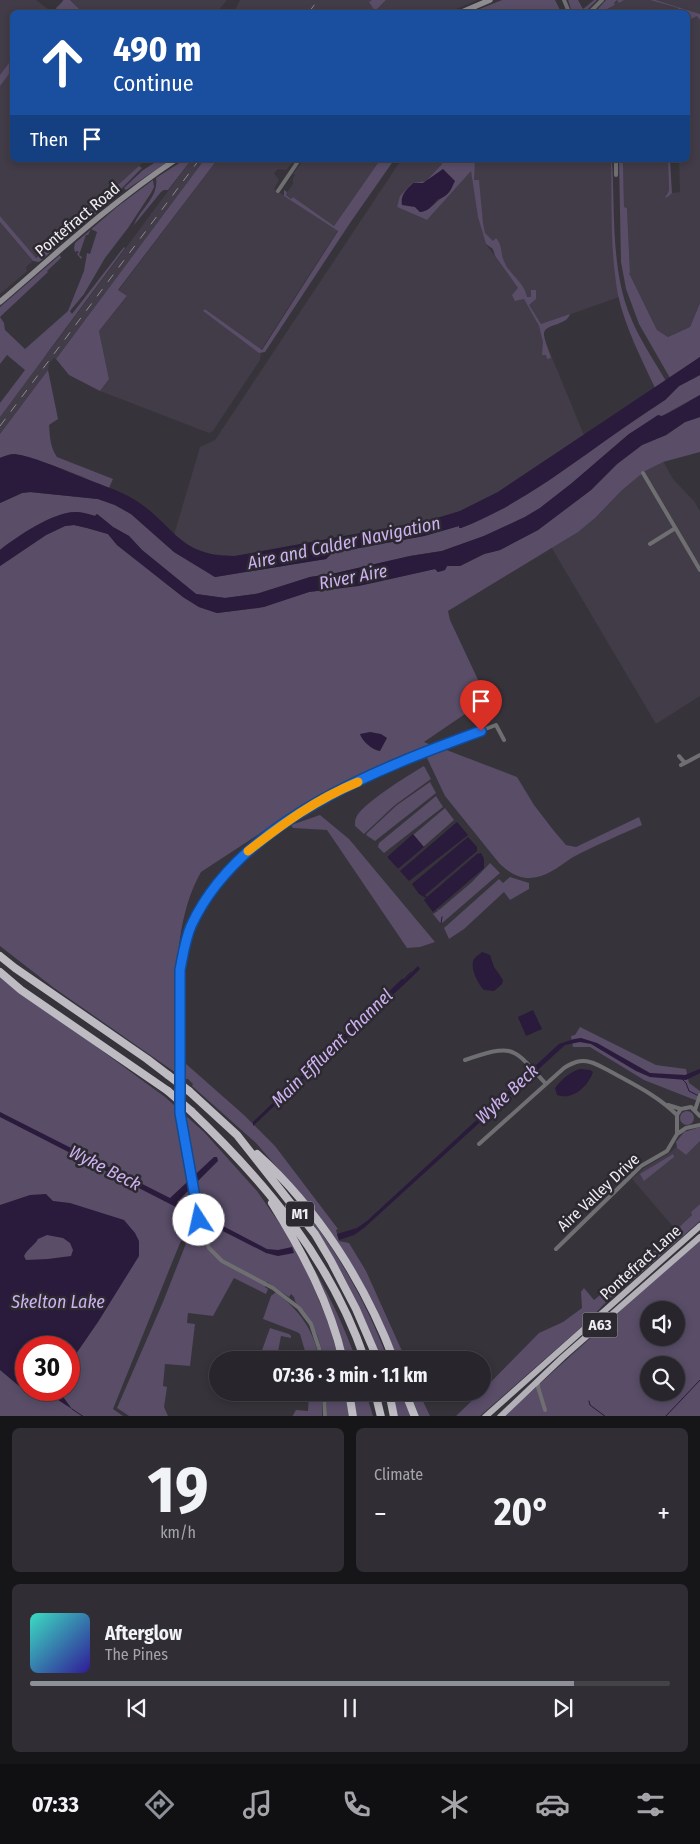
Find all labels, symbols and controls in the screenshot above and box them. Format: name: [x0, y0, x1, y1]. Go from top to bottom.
text: 490 m: [113, 28, 202, 70]
icon: ahead: [30, 30, 95, 95]
text: Continue: [113, 70, 194, 97]
icon: arrive: [78, 125, 106, 153]
text: Then: [30, 128, 68, 151]
street label: Pontefract Road: [31, 179, 123, 260]
water label: Aire and Calder Navigation: [245, 512, 442, 574]
water label: River Aire: [317, 560, 390, 594]
pin: [460, 680, 502, 731]
icon: arrive: [467, 687, 495, 715]
water label: Main Effluent Channel: [267, 984, 398, 1112]
water label: Wyke Beck: [471, 1059, 543, 1129]
water label: Wyke Beck: [65, 1141, 145, 1196]
street label: Aire Valley Drive: [553, 1149, 643, 1235]
position arrow: [172, 1193, 224, 1245]
road number: M1: [286, 1202, 314, 1226]
street label: Pontefract Lane: [596, 1221, 685, 1304]
water label: Skelton Lake: [10, 1291, 105, 1313]
map controls: [640, 1301, 685, 1401]
button: sound: [640, 1301, 685, 1346]
road number: A63: [582, 1312, 618, 1338]
speed limit sign: 30: [15, 1336, 80, 1401]
button: search: [640, 1356, 685, 1401]
text: 07:36 · 3 min · 1.1 km: [272, 1364, 428, 1387]
text: 19: [147, 1451, 209, 1529]
text: Climate: [374, 1465, 423, 1484]
text: 20°: [494, 1489, 550, 1535]
text: −: [374, 1497, 387, 1530]
text: +: [657, 1497, 670, 1530]
text: km/h: [160, 1523, 196, 1542]
text: Afterglow: [105, 1622, 182, 1645]
text: The Pines: [105, 1645, 168, 1664]
icon: previous: [123, 1694, 151, 1722]
icon: pause: [336, 1694, 364, 1722]
icon: next: [549, 1694, 577, 1722]
icon: directions: [142, 1787, 177, 1822]
icon: music: [240, 1787, 275, 1822]
icon: phone: [339, 1787, 374, 1822]
icon: climate: [437, 1787, 472, 1822]
icon: car: [535, 1787, 570, 1822]
icon: filters: [633, 1787, 668, 1822]
text: 07:33: [32, 1791, 79, 1818]

